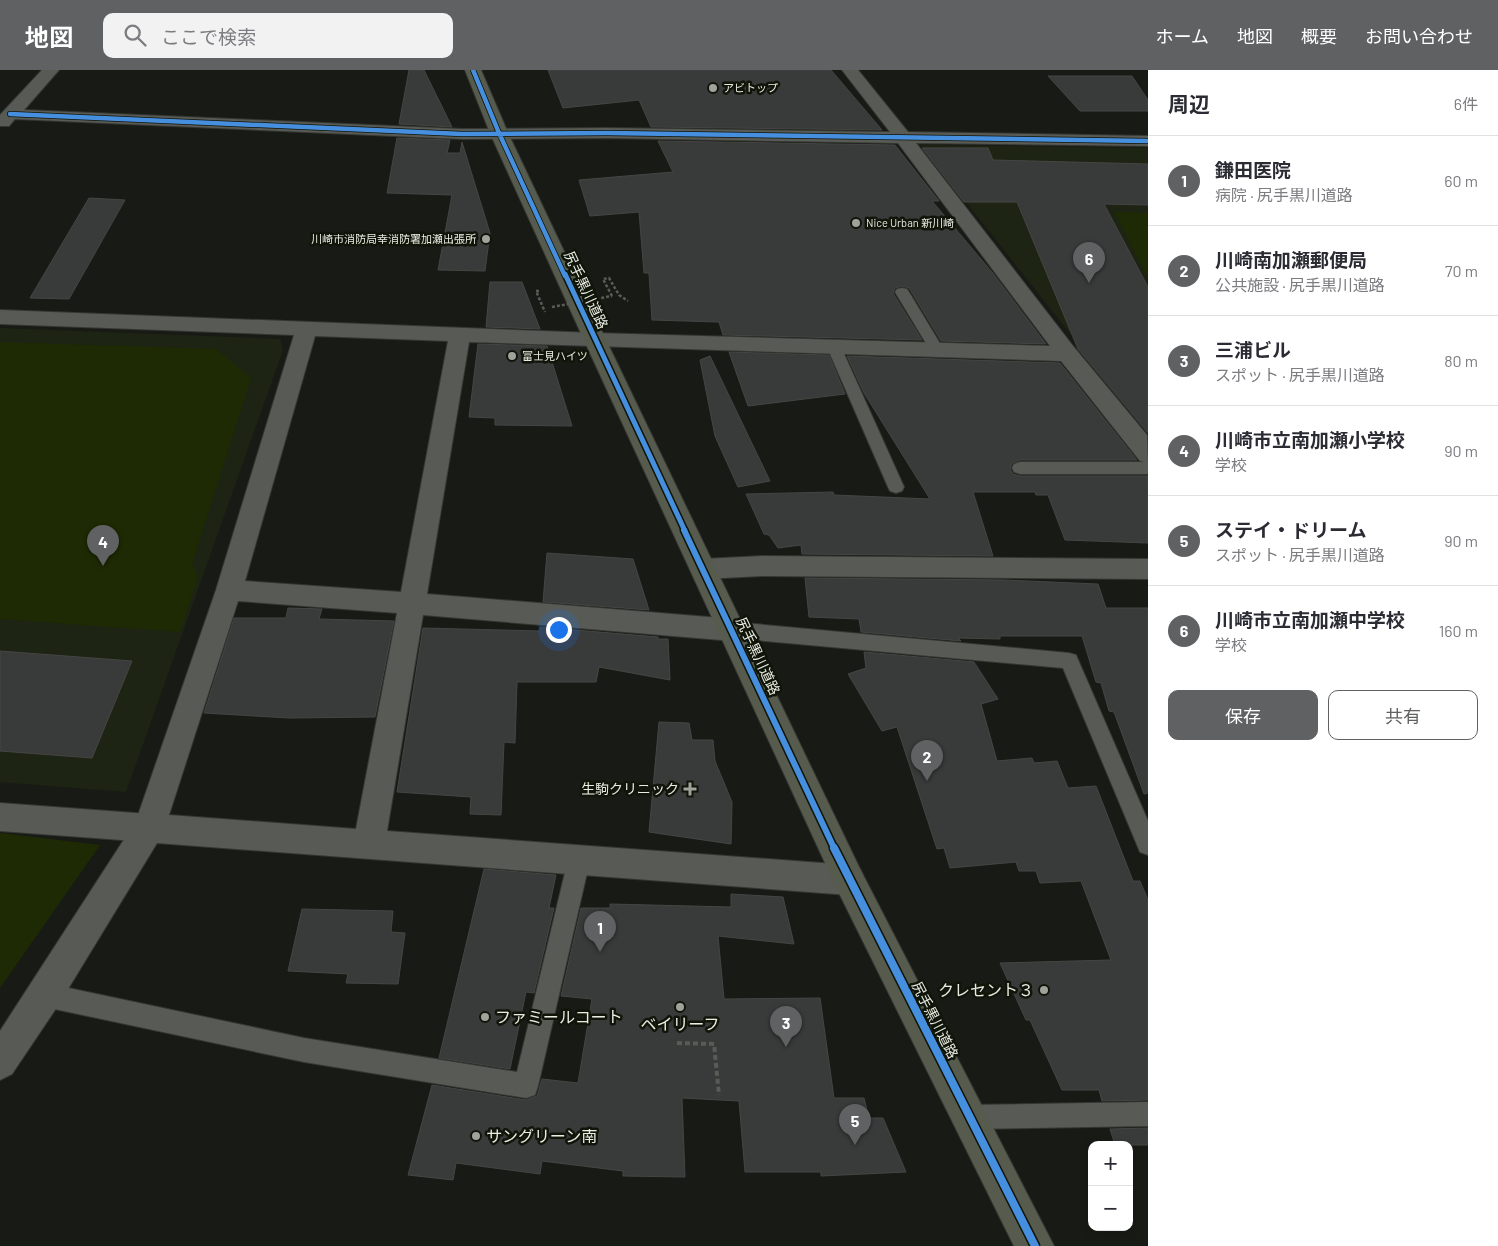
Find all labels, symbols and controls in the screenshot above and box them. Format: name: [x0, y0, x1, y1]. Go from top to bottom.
search box: [103, 13, 453, 58]
icon: search: [121, 21, 149, 49]
text: 地図: [25, 22, 73, 51]
text: ここで検索: [161, 25, 256, 48]
text: ホーム: [1156, 25, 1209, 47]
text: 地図: [1237, 25, 1273, 47]
text: 概要: [1301, 25, 1337, 47]
text: お問い合わせ: [1365, 25, 1473, 47]
place label: アビトップ: [723, 81, 778, 94]
marker: アビトップ: [707, 82, 719, 94]
text: 周辺: [1168, 91, 1210, 116]
text: 6件: [1454, 94, 1478, 113]
text: 鎌田医院: [1215, 158, 1291, 181]
text: 1: [1181, 171, 1187, 190]
text: 60 m: [1444, 171, 1478, 190]
text: 病院 · 尻手黒川道路: [1215, 185, 1353, 204]
place label: Nice Urban 新川崎: [866, 216, 954, 229]
marker: Nice Urban 新川崎: [850, 217, 862, 229]
place label: 川崎市消防局幸消防署加瀬出張所: [311, 232, 477, 245]
marker: 川崎市消防局幸消防署加瀬出張所: [480, 233, 492, 245]
pin: 6: [1073, 242, 1105, 283]
street label: 尻手黒川道路: [561, 248, 612, 331]
text: 川崎南加瀬郵便局: [1215, 248, 1367, 271]
text: 2: [1180, 261, 1188, 280]
text: 70 m: [1445, 261, 1478, 280]
text: 公共施設 · 尻手黒川道路: [1215, 275, 1385, 294]
text: 三浦ビル: [1215, 338, 1291, 361]
place label: 富士見ハイツ: [522, 349, 588, 362]
marker: 富士見ハイツ: [506, 350, 518, 362]
text: 3: [1180, 351, 1188, 370]
text: 80 m: [1444, 351, 1478, 370]
text: スポット · 尻手黒川道路: [1215, 365, 1385, 384]
text: 川崎市立南加瀬小学校: [1215, 428, 1405, 451]
text: 4: [1179, 441, 1189, 460]
text: 90 m: [1444, 441, 1478, 460]
text: 学校: [1215, 455, 1247, 474]
text: ステイ・ドリーム: [1215, 518, 1366, 541]
pin: 4: [87, 525, 119, 566]
text: 5: [1180, 531, 1188, 550]
text: 90 m: [1444, 531, 1478, 550]
text: スポット · 尻手黒川道路: [1215, 545, 1385, 564]
text: 川崎市立南加瀬中学校: [1215, 608, 1405, 631]
street label: 尻手黒川道路: [733, 614, 784, 697]
your location: [546, 617, 572, 643]
text: 6: [1180, 621, 1188, 640]
text: 160 m: [1439, 621, 1478, 640]
text: 学校: [1215, 635, 1247, 654]
button: 保存: [1168, 690, 1318, 740]
button: 共有: [1328, 690, 1478, 740]
pin: 2: [911, 740, 943, 781]
place label: 生駒クリニック: [581, 780, 679, 797]
marker: 生駒クリニック: [683, 782, 697, 796]
pin: 1: [584, 911, 616, 952]
street label: 尻手黒川道路: [909, 978, 962, 1061]
place label: クレセント３: [938, 980, 1034, 999]
marker: クレセント３: [1038, 984, 1050, 996]
marker: ベイリーフ: [674, 1001, 686, 1013]
pin: 3: [770, 1006, 802, 1047]
place label: ファミールコート: [495, 1007, 623, 1026]
marker: ファミールコート: [479, 1011, 491, 1023]
place label: ベイリーフ: [640, 1014, 720, 1033]
pin: 5: [839, 1104, 871, 1145]
place label: サングリーン南: [486, 1126, 597, 1145]
marker: サングリーン南: [470, 1130, 482, 1142]
map controls: [1088, 1141, 1133, 1231]
button: +: [1088, 1141, 1133, 1186]
button: −: [1088, 1186, 1133, 1231]

